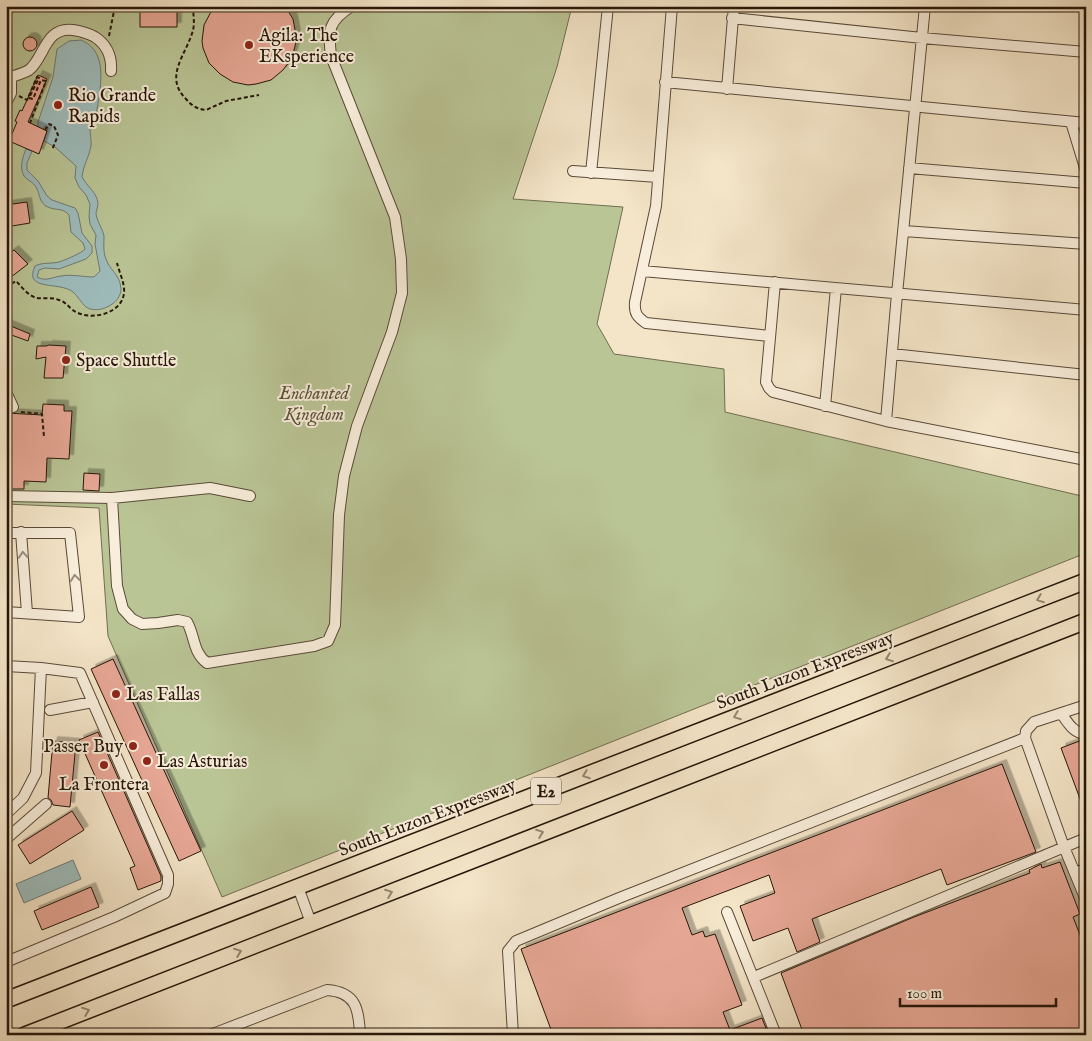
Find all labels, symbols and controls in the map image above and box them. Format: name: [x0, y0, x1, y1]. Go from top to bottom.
place label: Agila: The EKsperience: [258, 25, 354, 69]
marker: Agila: The EKsperience: [243, 39, 255, 51]
place label: Rio Grande Rapids: [68, 85, 156, 129]
marker: Rio Grande Rapids: [52, 99, 64, 111]
place label: Space Shuttle: [76, 350, 176, 373]
marker: Space Shuttle: [60, 354, 72, 366]
park label: Enchanted Kingdom: [278, 383, 351, 427]
one-way arrow: [17, 551, 28, 559]
one-way arrow: [70, 574, 81, 582]
one-way arrow: [1036, 593, 1045, 603]
street label: South Luzon Expressway: [714, 627, 898, 716]
one-way arrow: [885, 651, 894, 662]
place label: Las Fallas: [126, 684, 200, 707]
marker: Las Fallas: [110, 688, 122, 700]
one-way arrow: [733, 710, 742, 721]
place label: Passer Buy: [43, 736, 123, 759]
marker: Passer Buy: [127, 740, 139, 752]
place label: Las Asturias: [157, 751, 247, 774]
marker: Las Asturias: [141, 755, 153, 767]
marker: La Frontera: [98, 759, 110, 771]
one-way arrow: [582, 769, 591, 779]
place label: La Frontera: [59, 774, 149, 797]
street label: South Luzon Expressway: [336, 774, 520, 863]
road number: E2: [531, 778, 561, 804]
one-way arrow: [536, 829, 544, 839]
one-way arrow: [384, 888, 393, 899]
one-way arrow: [233, 947, 242, 958]
scale bar: [900, 976, 1056, 1008]
text: 100 m: [907, 984, 943, 1003]
one-way arrow: [81, 1007, 90, 1017]

